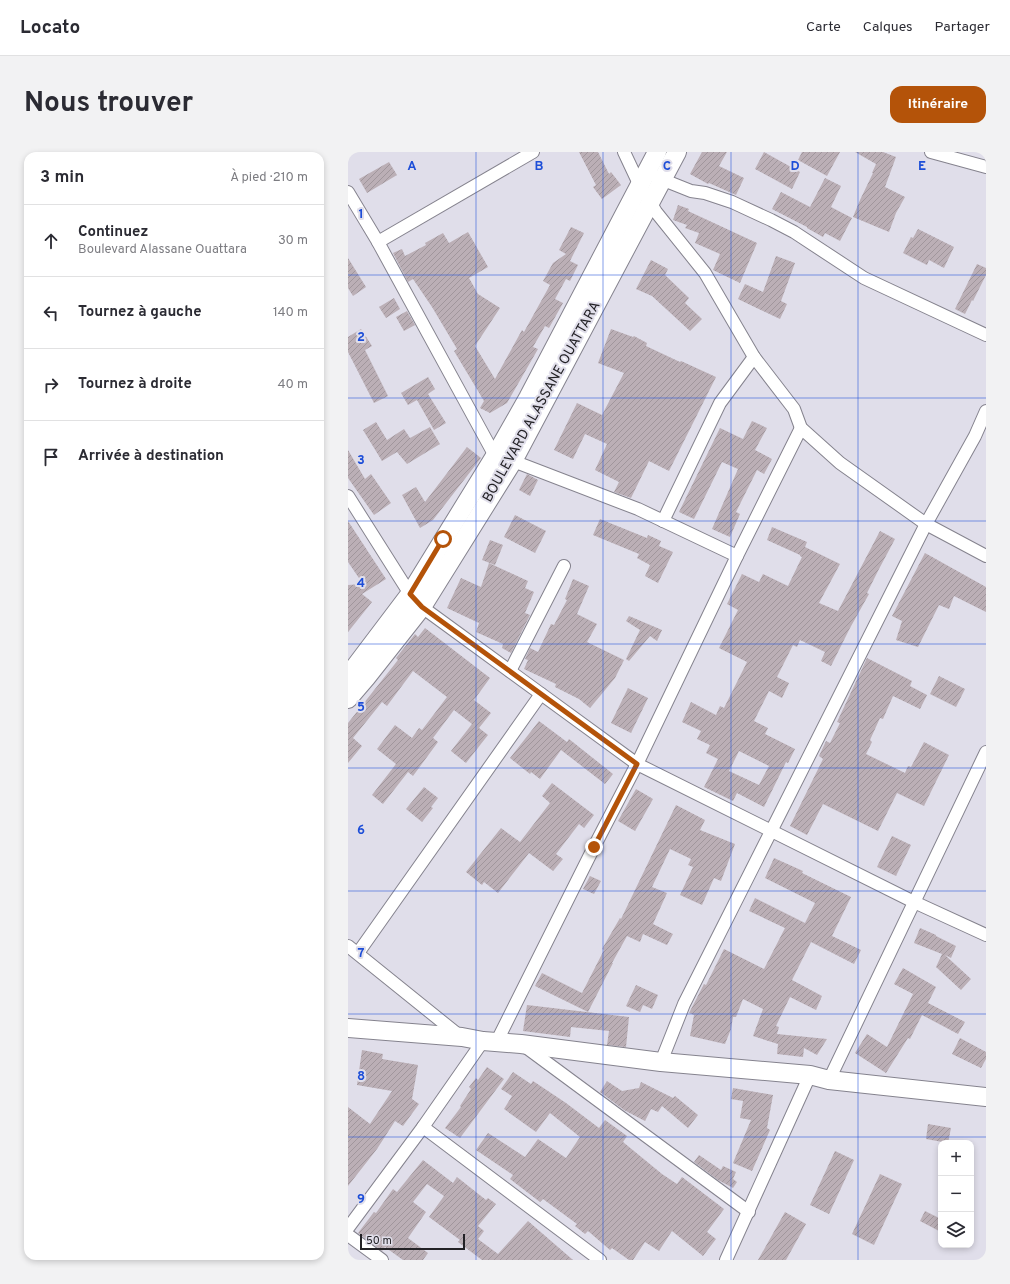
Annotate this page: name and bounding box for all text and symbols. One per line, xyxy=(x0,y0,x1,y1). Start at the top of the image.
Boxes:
text: Locato xyxy=(20,16,80,40)
text: Carte xyxy=(806,19,841,36)
text: Calques xyxy=(863,19,913,36)
text: Partager xyxy=(935,19,990,36)
text: Nous trouver xyxy=(24,86,193,122)
button: Itinéraire xyxy=(890,86,986,123)
text: A xyxy=(407,159,417,175)
text: B xyxy=(535,159,544,175)
text: C xyxy=(663,159,671,175)
text: D xyxy=(790,159,800,175)
text: E xyxy=(918,159,926,175)
text: 3 min xyxy=(40,167,84,189)
text: À pied · 210 m xyxy=(230,170,308,186)
text: 1 xyxy=(358,207,364,223)
text: Continuez xyxy=(78,223,148,242)
icon: ahead xyxy=(40,230,62,252)
text: 30 m xyxy=(278,233,308,249)
text: Boulevard Alassane Ouattara xyxy=(78,242,247,258)
street label: BOULEVARD ALASSANE OUATTARA xyxy=(480,299,604,505)
icon: left xyxy=(40,302,62,324)
text: Tournez à gauche xyxy=(78,303,202,322)
text: 140 m xyxy=(273,305,308,321)
text: 2 xyxy=(357,330,365,346)
icon: right xyxy=(40,374,62,396)
text: Tournez à droite xyxy=(78,375,192,394)
text: 40 m xyxy=(278,377,308,393)
icon: arrive xyxy=(40,446,62,468)
text: Arrivée à destination xyxy=(78,447,224,466)
text: 3 xyxy=(357,453,365,469)
route start xyxy=(434,530,452,548)
text: 4 xyxy=(357,576,365,592)
text: 5 xyxy=(357,700,365,716)
text: 6 xyxy=(357,823,365,839)
route end xyxy=(585,838,603,856)
text: 7 xyxy=(358,946,365,962)
text: 8 xyxy=(357,1069,365,1085)
map controls xyxy=(938,1140,974,1248)
button: + xyxy=(938,1140,974,1176)
button: − xyxy=(938,1176,974,1212)
text: 9 xyxy=(357,1192,365,1208)
button: layers xyxy=(938,1212,974,1248)
scale bar xyxy=(360,1232,465,1251)
text: 50 m xyxy=(366,1234,392,1248)

